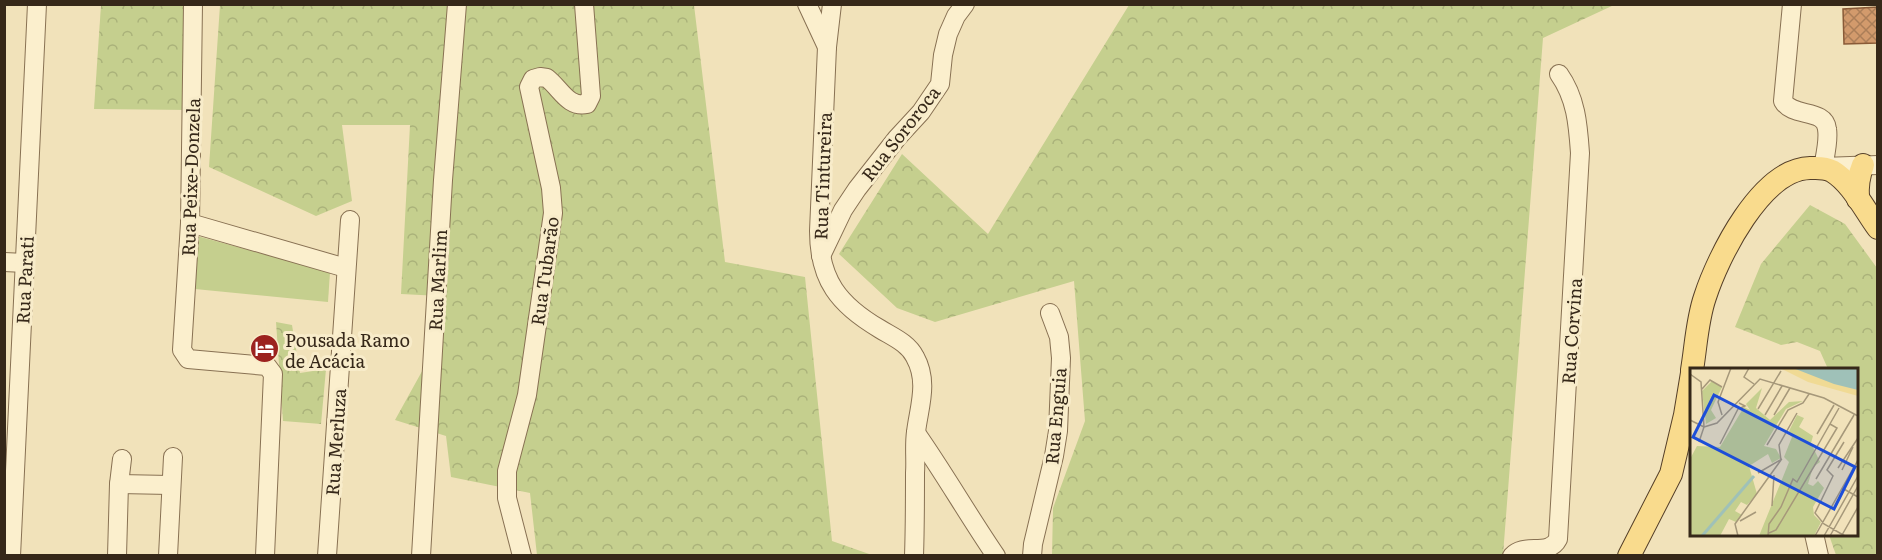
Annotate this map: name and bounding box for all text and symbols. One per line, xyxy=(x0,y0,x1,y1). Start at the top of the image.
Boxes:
street label: Rua Sororoca xyxy=(854,79,946,186)
street label: Rua Peixe-Donzela xyxy=(174,97,206,257)
street label: Rua Tintureira xyxy=(806,111,838,240)
street label: Rua Tubarão xyxy=(523,215,565,327)
street label: Rua Marlim xyxy=(421,228,453,332)
street label: Rua Parati xyxy=(8,235,40,325)
street label: Rua Corvina xyxy=(1554,277,1588,385)
place label: Pousada Ramo de Acácia xyxy=(285,326,410,374)
hotel icon: Pousada Ramo de Acácia xyxy=(248,333,280,365)
street label: Rua Enguia xyxy=(1037,366,1073,466)
inset map xyxy=(1690,368,1858,536)
street label: Rua Merluza xyxy=(318,387,352,497)

